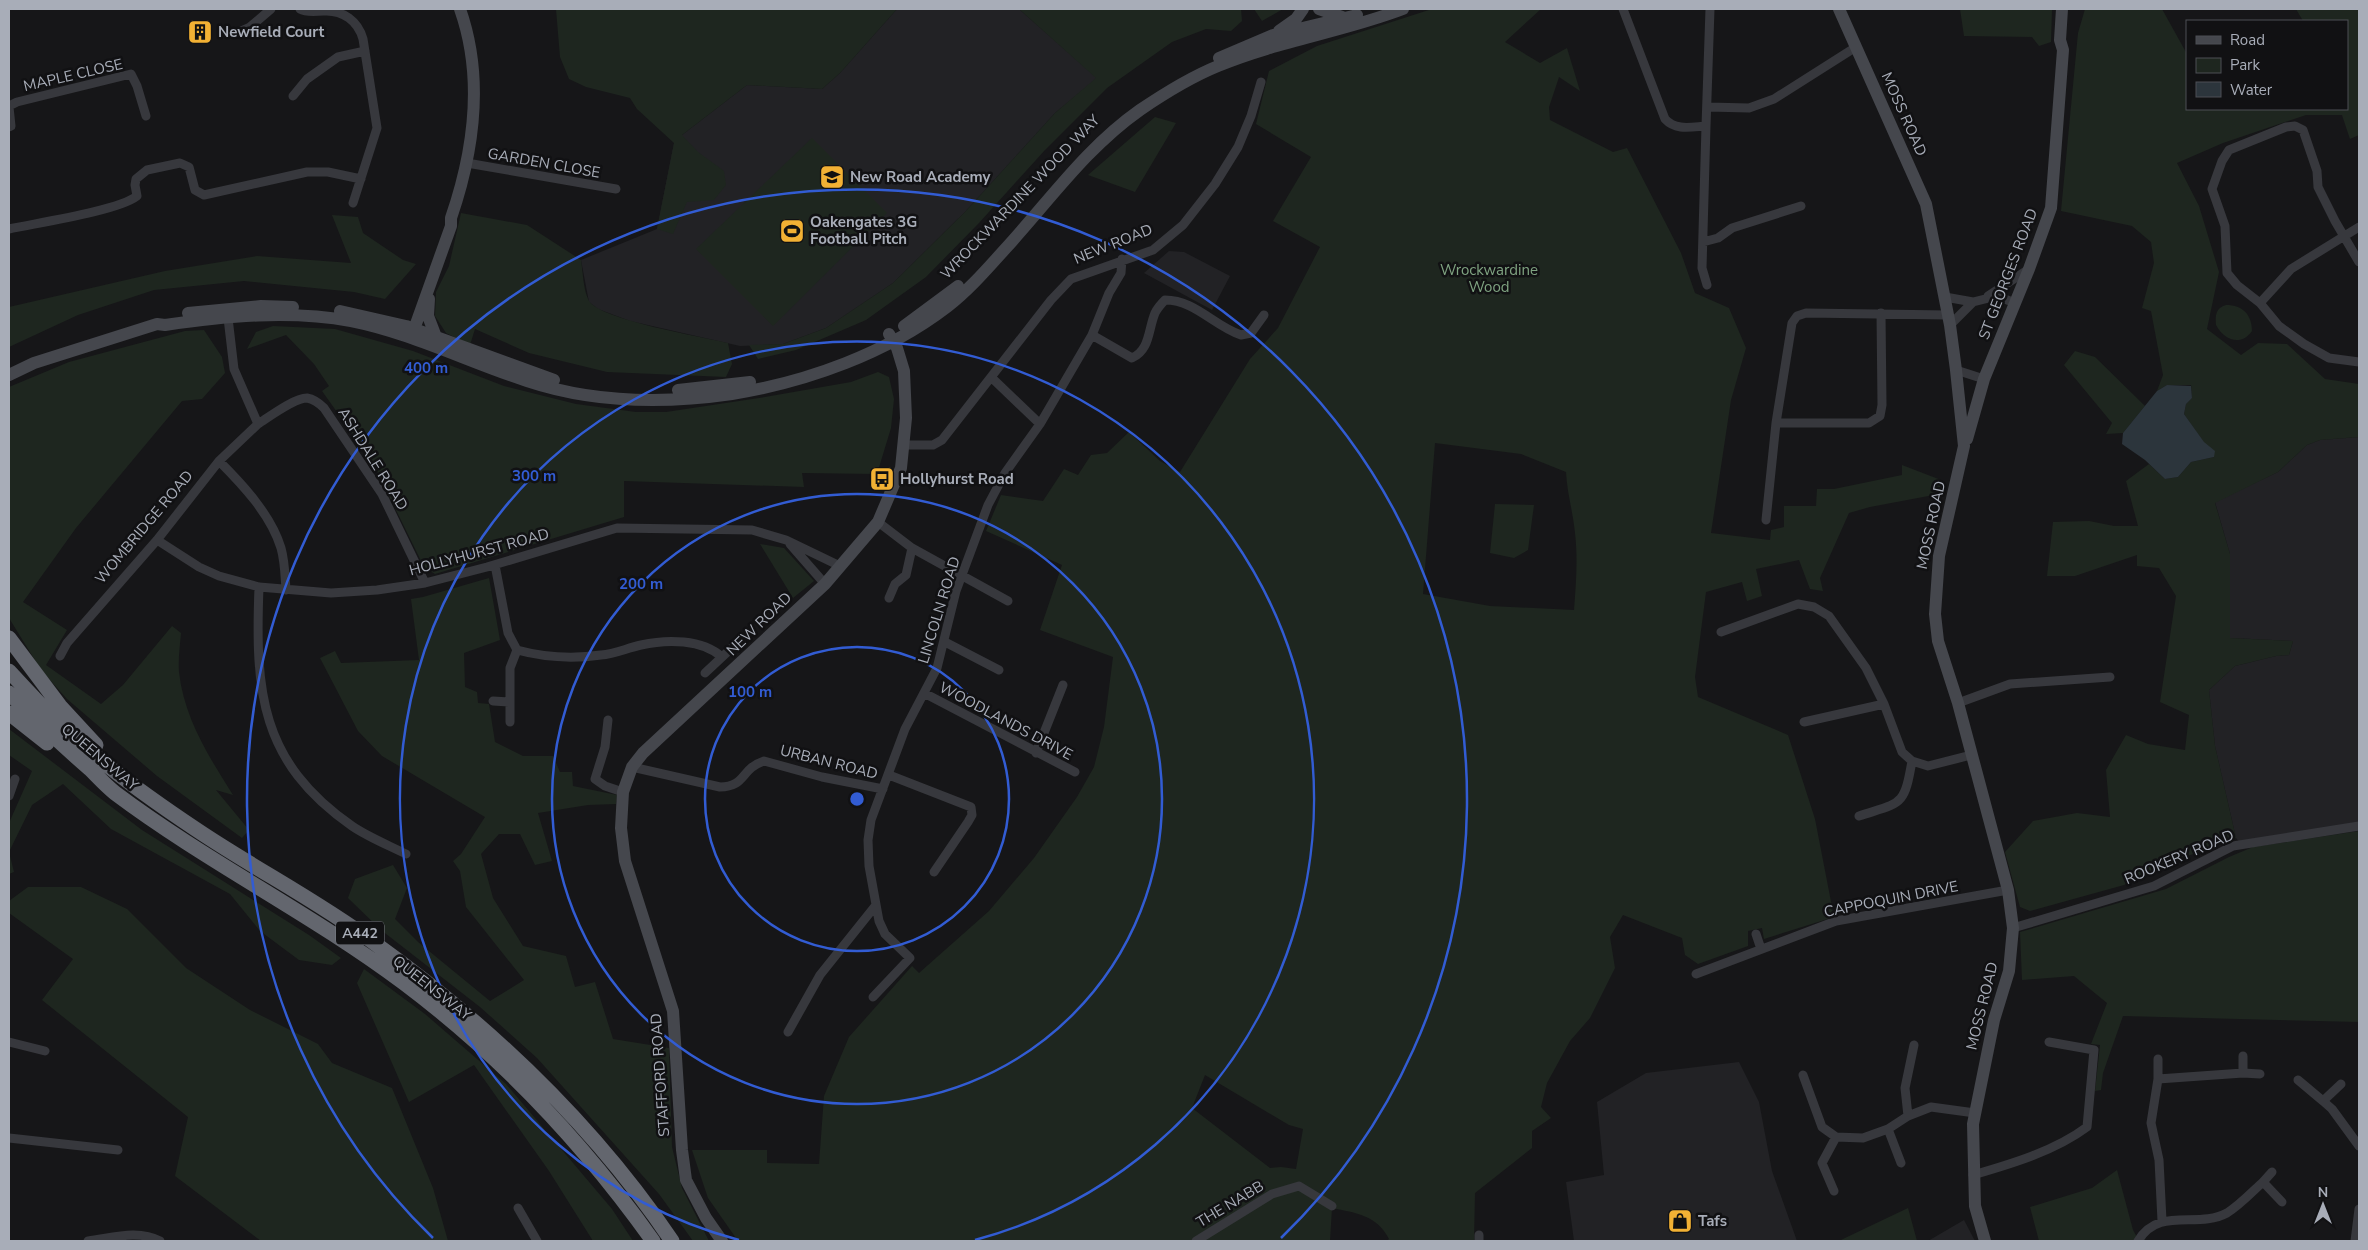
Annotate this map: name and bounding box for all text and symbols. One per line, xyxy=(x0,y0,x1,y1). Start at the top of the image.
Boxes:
building icon: Newfield Court xyxy=(187,19,213,45)
legend xyxy=(2186,20,2348,110)
place label: Newfield Court xyxy=(218,22,324,42)
text: Road xyxy=(2230,30,2265,50)
street label: MAPLE CLOSE xyxy=(21,54,125,96)
text: Park xyxy=(2230,55,2260,75)
street label: MOSS ROAD xyxy=(1877,69,1931,159)
text: Water xyxy=(2230,80,2273,100)
street label: WROCKWARDINE WOOD WAY xyxy=(936,110,1105,284)
street label: GARDEN CLOSE xyxy=(486,143,602,183)
school or university icon: New Road Academy xyxy=(819,164,845,190)
place label: New Road Academy xyxy=(850,167,991,187)
street label: ST GEORGES ROAD xyxy=(1974,206,2042,342)
place label: Oakengates 3G Football Pitch xyxy=(810,212,917,249)
sports icon: Oakengates 3G Football Pitch xyxy=(779,218,805,244)
street label: NEW ROAD xyxy=(1071,219,1155,269)
park label: Wrockwardine Wood xyxy=(1440,260,1538,297)
text: 400 m xyxy=(404,358,448,378)
street label: ASHDALE ROAD xyxy=(333,404,413,514)
street label: WOMBRIDGE ROAD xyxy=(91,466,197,588)
text: 300 m xyxy=(512,466,556,486)
bus stop icon: Hollyhurst Road xyxy=(869,466,895,492)
place label: Hollyhurst Road xyxy=(900,469,1014,489)
street label: MOSS ROAD xyxy=(1912,479,1950,571)
street label: HOLLYHURST ROAD xyxy=(407,524,551,580)
street label: LINCOLN ROAD xyxy=(913,554,965,666)
text: 200 m xyxy=(619,574,663,594)
street label: NEW ROAD xyxy=(722,588,796,660)
street label: WOODLANDS DRIVE xyxy=(936,677,1076,765)
text: 100 m xyxy=(728,682,772,702)
street label: QUEENSWAY xyxy=(57,719,143,796)
street label: URBAN ROAD xyxy=(778,740,880,784)
centre of rings xyxy=(848,790,866,808)
street label: ROOKERY ROAD xyxy=(2121,825,2237,889)
street label: CAPPOQUIN DRIVE xyxy=(1822,876,1960,922)
road number: A442 xyxy=(336,921,384,944)
street label: QUEENSWAY xyxy=(389,951,476,1026)
street label: MOSS ROAD xyxy=(1961,960,2003,1052)
street label: STAFFORD ROAD xyxy=(646,1013,674,1137)
street label: THE NABB xyxy=(1193,1176,1267,1232)
north arrow xyxy=(2298,1180,2348,1230)
text: N xyxy=(2318,1183,2328,1202)
shop icon: Tafs xyxy=(1667,1208,1693,1234)
place label: Tafs xyxy=(1698,1211,1727,1231)

